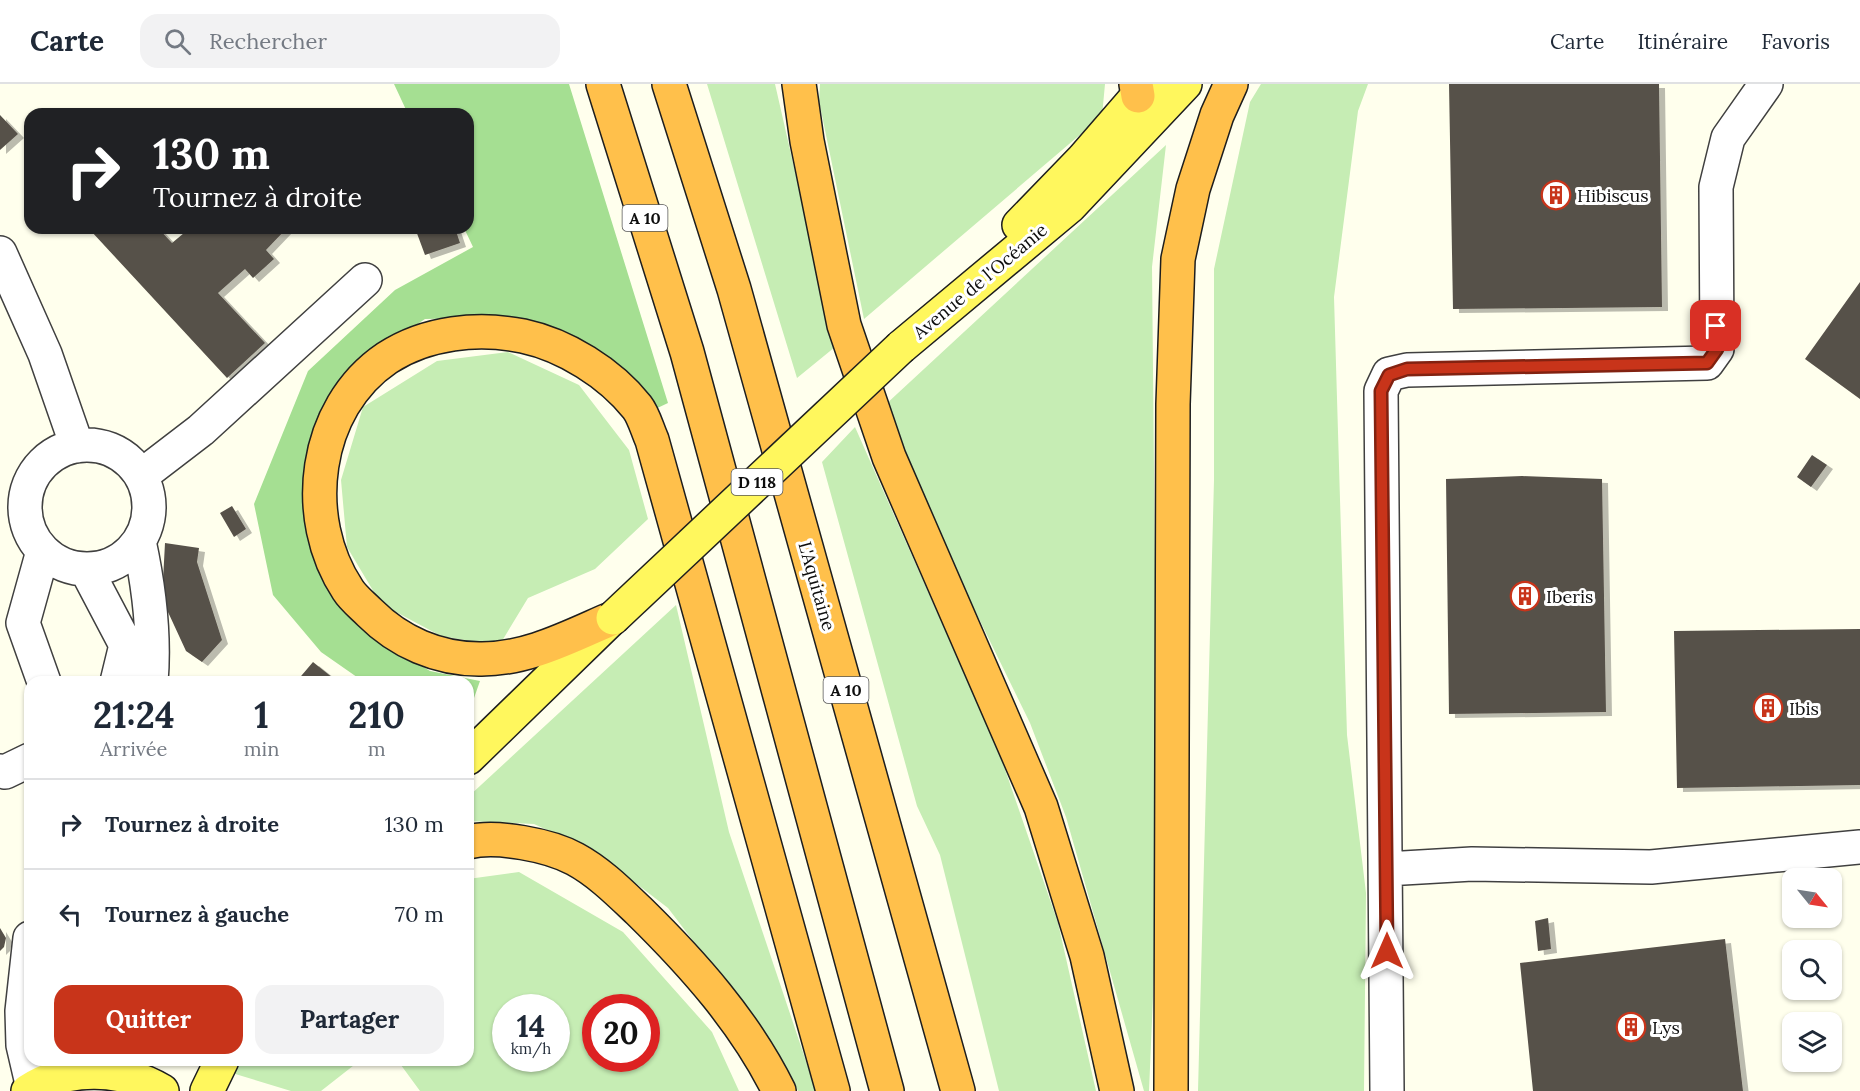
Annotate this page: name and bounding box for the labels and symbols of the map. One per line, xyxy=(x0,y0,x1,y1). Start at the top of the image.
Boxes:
building icon: Hibiscus xyxy=(1540,179,1572,211)
place label: Hibiscus xyxy=(1577,184,1649,207)
road number: A 10 xyxy=(622,205,668,231)
street label: Avenue de l'Océanie xyxy=(907,218,1052,344)
pin xyxy=(1690,300,1741,351)
road number: D 118 xyxy=(732,469,783,495)
street label: L'Aquitaine xyxy=(793,539,841,633)
building icon: Iberis xyxy=(1509,580,1541,612)
place label: Iberis xyxy=(1546,585,1593,608)
road number: A 10 xyxy=(824,677,868,703)
building icon: Ibis xyxy=(1752,692,1784,724)
place label: Ibis xyxy=(1789,697,1819,720)
north arrow xyxy=(1782,868,1842,928)
position arrow xyxy=(1355,919,1419,983)
speed limit sign: 20 xyxy=(582,994,660,1072)
building icon: Lys xyxy=(1615,1011,1647,1043)
place label: Lys xyxy=(1652,1016,1680,1039)

